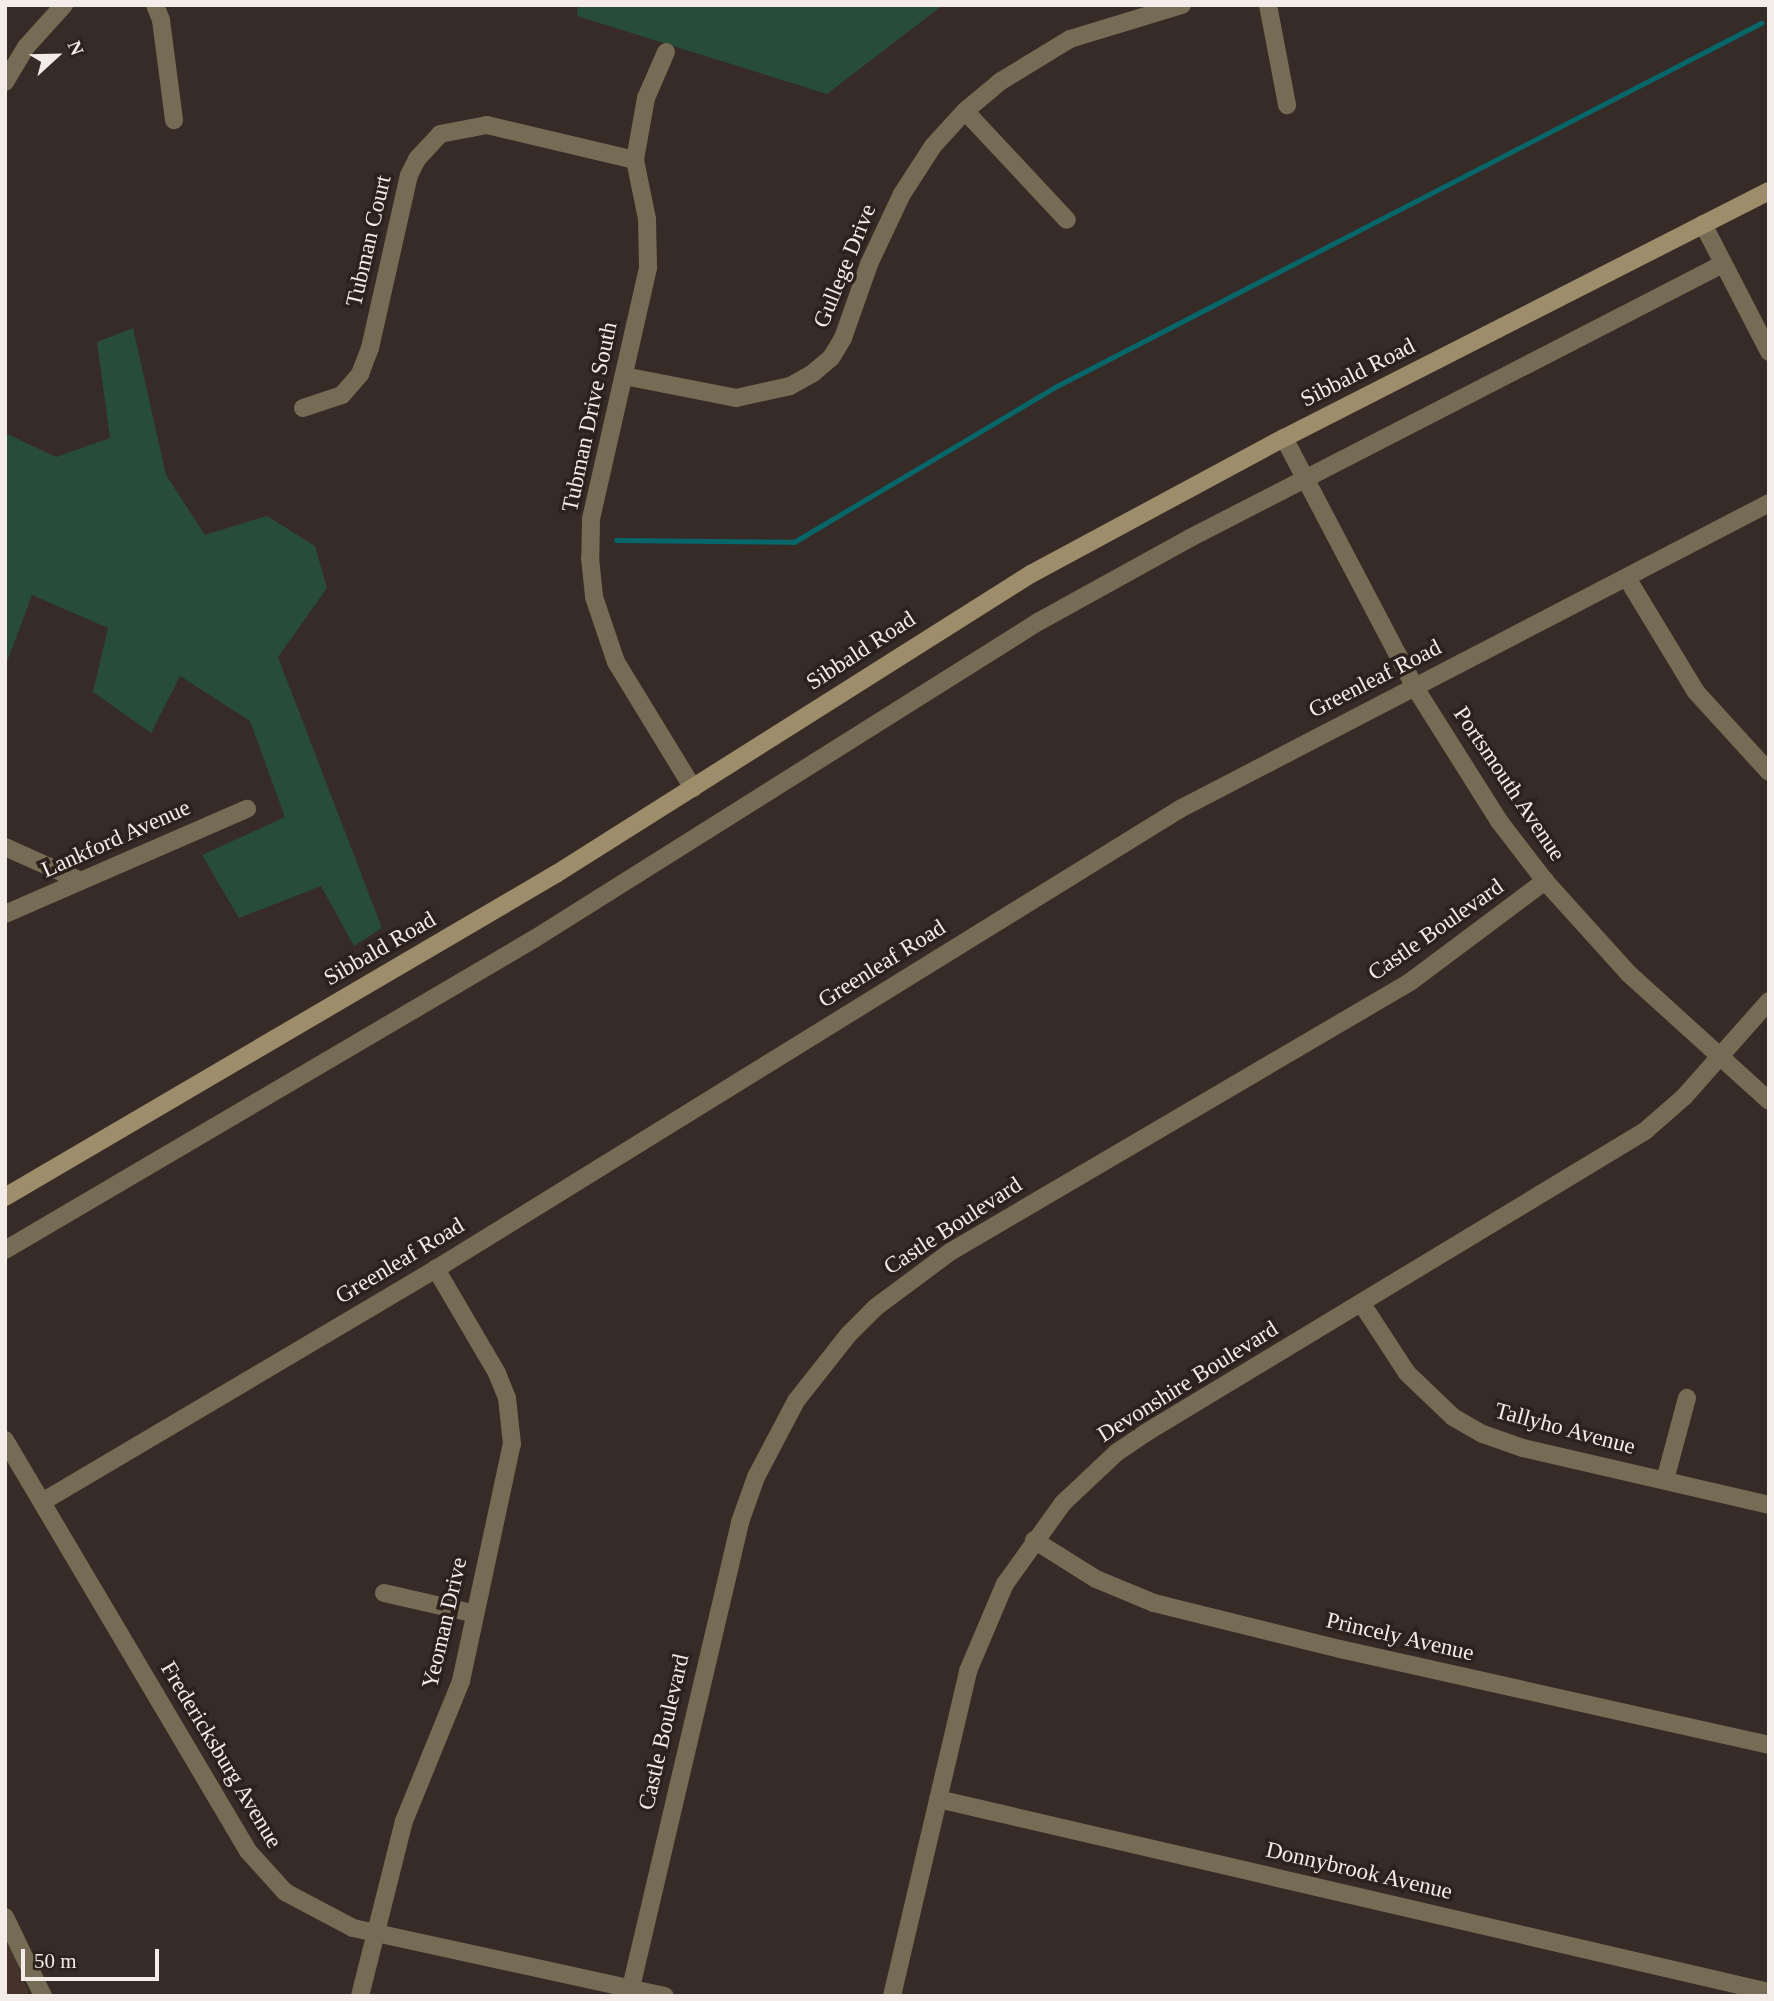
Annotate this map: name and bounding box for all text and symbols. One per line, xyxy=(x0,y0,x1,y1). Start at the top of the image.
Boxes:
north arrow xyxy=(21,21,91,91)
text: N xyxy=(64,38,88,58)
street label: Tubman Court xyxy=(340,173,398,309)
street label: Gullege Drive xyxy=(808,200,882,332)
street label: Tubman Drive South xyxy=(556,320,624,514)
street label: Sibbald Road xyxy=(1296,332,1420,414)
street label: Sibbald Road xyxy=(801,606,921,696)
street label: Greenleaf Road xyxy=(1304,634,1446,724)
street label: Portsmouth Avenue xyxy=(1447,701,1571,867)
street label: Lankford Avenue xyxy=(37,794,195,884)
street label: Castle Boulevard xyxy=(1363,873,1509,987)
street label: Sibbald Road xyxy=(319,906,441,992)
street label: Greenleaf Road xyxy=(813,914,951,1014)
street label: Castle Boulevard xyxy=(879,1171,1027,1281)
street label: Greenleaf Road xyxy=(331,1212,469,1310)
street label: Devonshire Boulevard xyxy=(1093,1315,1283,1449)
street label: Tallyho Avenue xyxy=(1491,1397,1639,1461)
street label: Yeoman Drive xyxy=(417,1555,473,1691)
street label: Princely Avenue xyxy=(1323,1606,1477,1668)
street label: Castle Boulevard xyxy=(633,1651,695,1813)
street label: Fredericksburg Avenue xyxy=(154,1656,288,1854)
street label: Donnybrook Avenue xyxy=(1262,1836,1456,1906)
scale bar xyxy=(24,1934,163,1978)
text: 50 m xyxy=(34,1949,77,1973)

